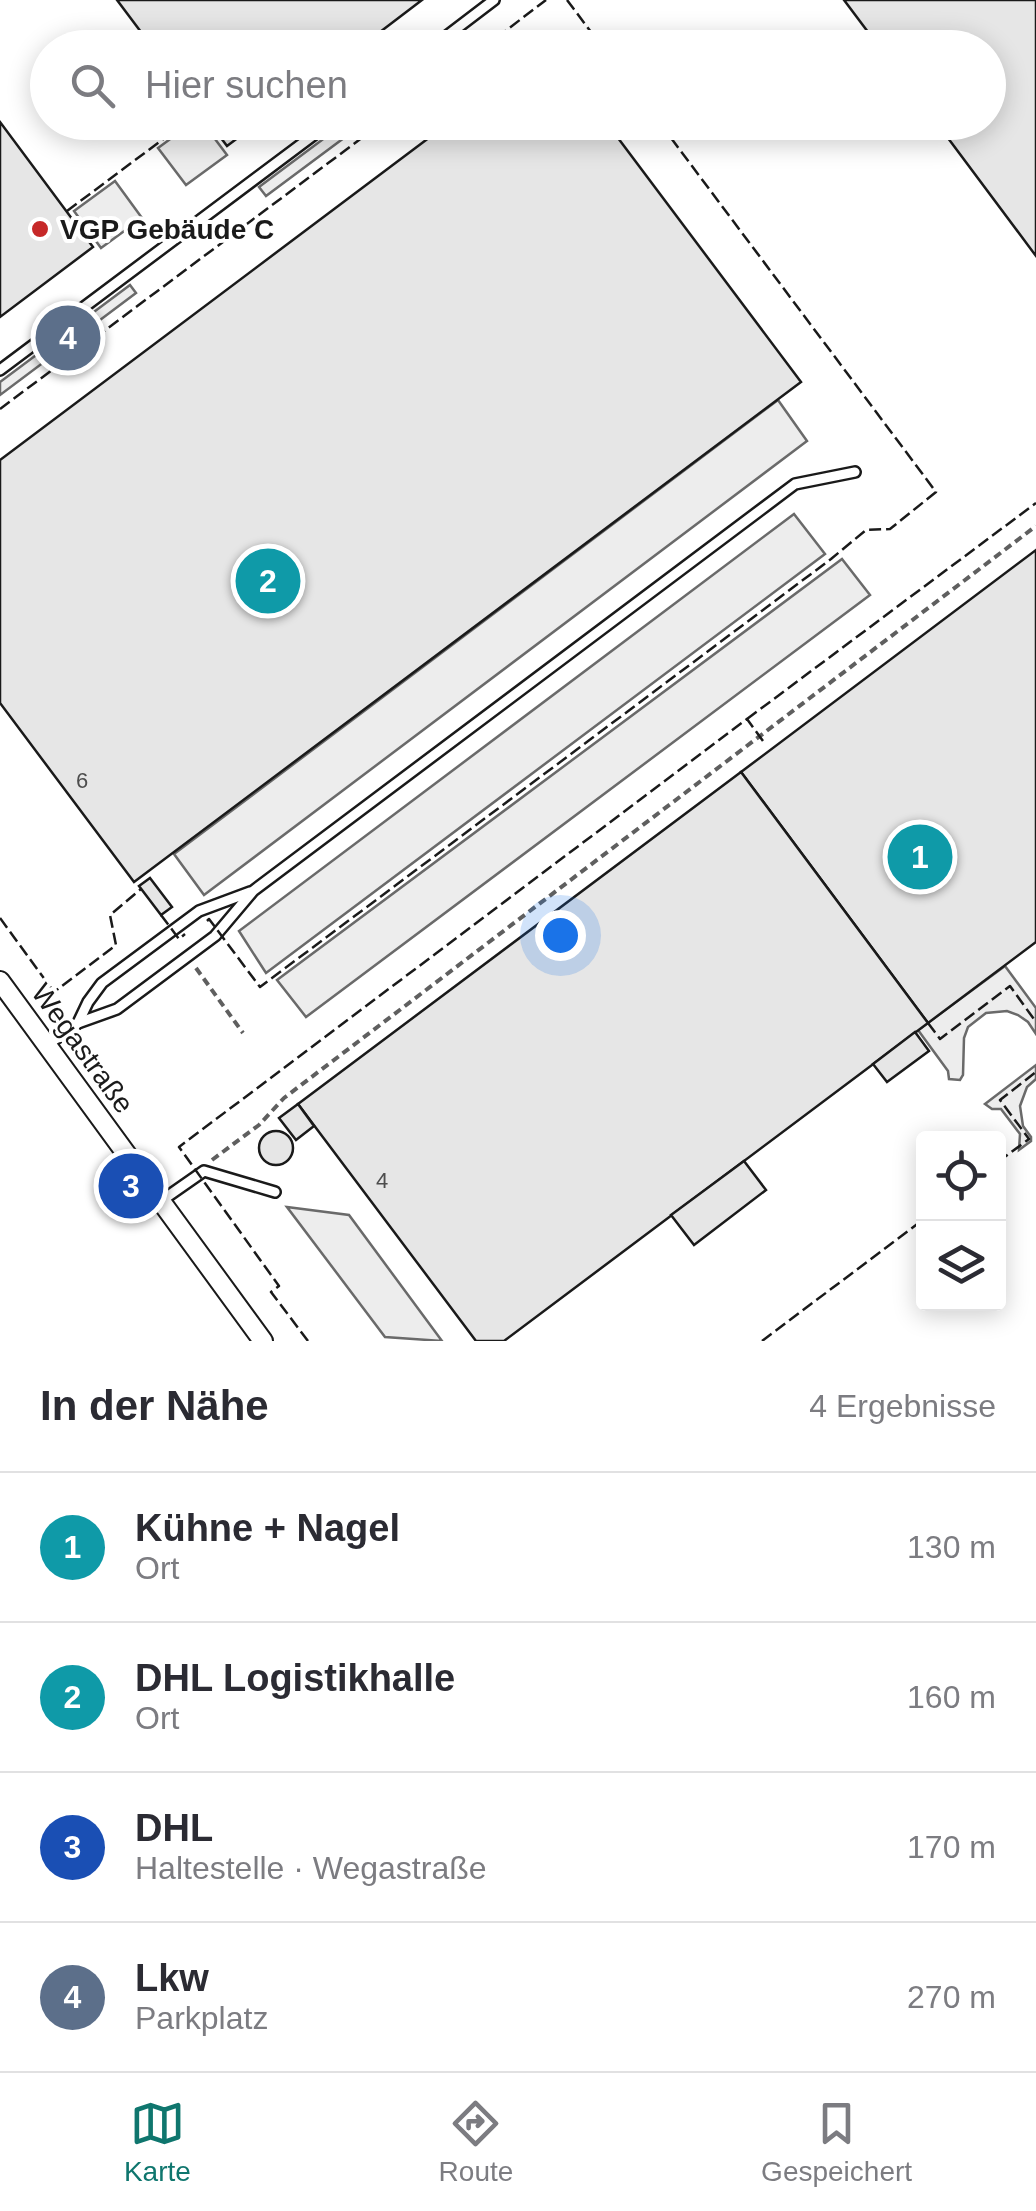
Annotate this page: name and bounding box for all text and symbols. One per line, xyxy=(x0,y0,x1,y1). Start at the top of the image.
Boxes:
search box xyxy=(30,30,1006,140)
icon: search xyxy=(65,58,120,113)
text: Hier suchen xyxy=(145,64,348,106)
place label: VGP Gebäude C xyxy=(60,214,274,245)
marker: VGP Gebäude C xyxy=(29,218,51,240)
pin: 4 xyxy=(36,300,100,376)
pin: 2 xyxy=(236,544,300,618)
house number: 6 xyxy=(76,768,88,793)
pin: 1 xyxy=(888,820,952,894)
your location xyxy=(535,910,586,961)
street label: Wegastraße xyxy=(25,978,140,1119)
map controls xyxy=(916,1131,1006,1311)
button: locate xyxy=(916,1131,1006,1221)
pin: 3 xyxy=(98,1148,164,1224)
house number: 4 xyxy=(376,1168,388,1193)
button: layers xyxy=(916,1221,1006,1311)
text: In der Nähe xyxy=(40,1382,269,1429)
text: 4 Ergebnisse xyxy=(809,1388,996,1424)
text: Kühne + Nagel xyxy=(135,1507,400,1549)
text: 1 xyxy=(64,1529,81,1565)
text: 130 m xyxy=(907,1529,996,1565)
text: Ort xyxy=(135,1550,179,1586)
text: DHL Logistikhalle xyxy=(135,1657,455,1699)
text: 2 xyxy=(64,1679,81,1715)
text: 160 m xyxy=(907,1679,996,1715)
text: Ort xyxy=(135,1700,179,1736)
text: DHL xyxy=(135,1807,213,1849)
text: 3 xyxy=(64,1829,81,1865)
text: 170 m xyxy=(907,1829,996,1865)
text: Haltestelle · Wegastraße xyxy=(135,1850,487,1886)
text: Lkw xyxy=(135,1957,209,1999)
text: 4 xyxy=(64,1979,81,2015)
text: 270 m xyxy=(907,1979,996,2015)
text: Parkplatz xyxy=(135,2000,268,2036)
tab: Karte xyxy=(124,2096,191,2188)
tab: Route xyxy=(439,2096,513,2188)
tab: Gespeichert xyxy=(761,2096,912,2188)

